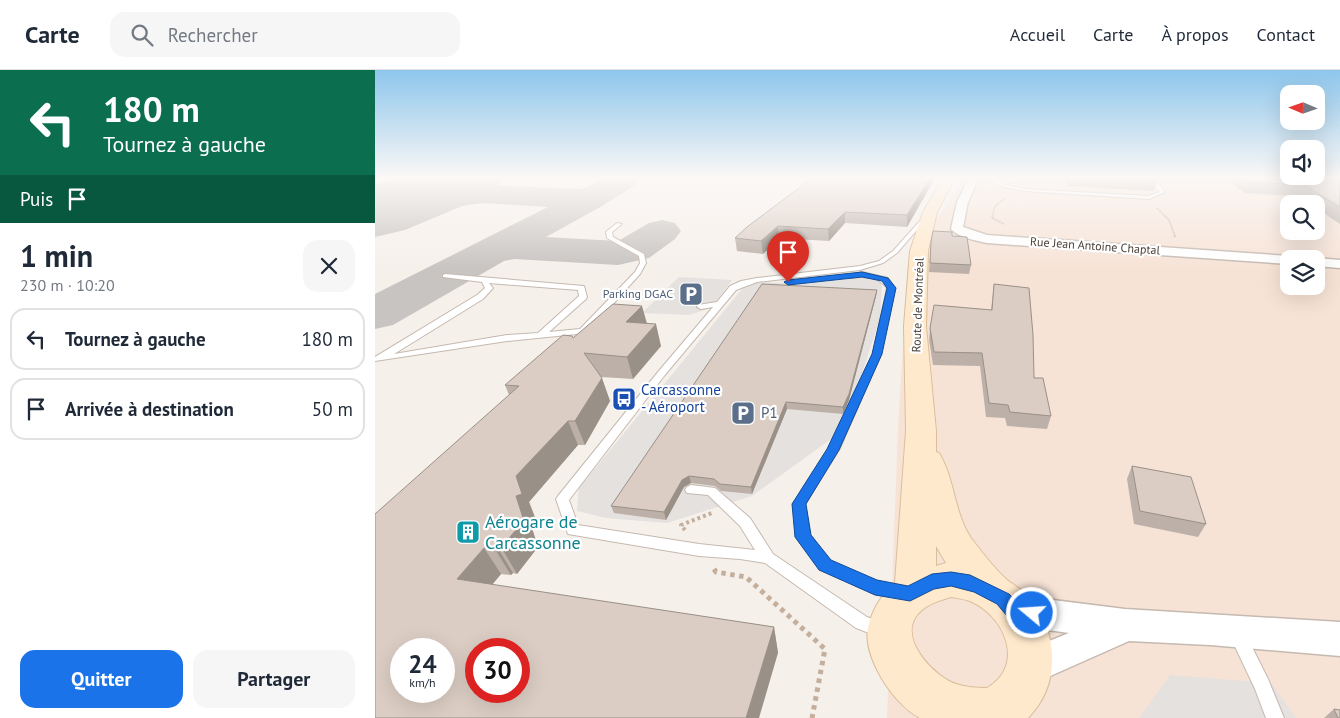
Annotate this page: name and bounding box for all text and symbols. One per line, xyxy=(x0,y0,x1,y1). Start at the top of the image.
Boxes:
search box xyxy=(110,12,460,57)
text: Carte xyxy=(25,19,80,50)
icon: search xyxy=(128,21,156,49)
text: Rechercher xyxy=(168,23,258,47)
text: Accueil xyxy=(1010,23,1065,46)
text: Carte xyxy=(1093,23,1134,46)
text: À propos xyxy=(1162,23,1229,46)
text: Contact xyxy=(1257,23,1315,46)
north arrow xyxy=(1280,85,1325,130)
map controls xyxy=(1280,85,1325,295)
text: 180 m xyxy=(103,86,200,132)
icon: left xyxy=(20,90,85,155)
text: Tournez à gauche xyxy=(103,130,266,158)
button: sound xyxy=(1280,140,1325,185)
icon: arrive xyxy=(63,185,91,213)
text: Puis xyxy=(20,187,53,211)
button: search xyxy=(1280,195,1325,240)
pin xyxy=(767,231,809,282)
street label: Rue Jean Antoine Chaptal xyxy=(1030,233,1161,258)
text: 1 min xyxy=(20,236,93,275)
icon: arrive xyxy=(774,238,802,266)
button: close xyxy=(303,240,355,292)
button: layers xyxy=(1280,250,1325,295)
street label: Route de Montréal xyxy=(908,257,927,353)
text: 230 m · 10:20 xyxy=(20,275,115,295)
parking icon: Parking DGAC xyxy=(678,281,704,307)
place label: Parking DGAC xyxy=(603,286,673,301)
icon: left xyxy=(22,325,50,353)
text: Tournez à gauche xyxy=(65,327,206,351)
text: 180 m xyxy=(301,327,353,351)
place label: Carcassonne - Aéroport xyxy=(641,380,721,416)
bus stop icon: Carcassonne - Aéroport xyxy=(611,386,637,412)
icon: arrive xyxy=(22,395,50,423)
text: Arrivée à destination xyxy=(65,397,234,421)
text: 50 m xyxy=(312,397,353,421)
parking icon: P1 xyxy=(730,400,756,426)
place label: P1 xyxy=(761,403,778,422)
place label: Aérogare de Carcassonne xyxy=(485,510,581,554)
building icon: Aérogare de Carcassonne xyxy=(455,519,481,545)
position arrow xyxy=(1005,586,1057,638)
speed limit sign: 30 xyxy=(465,638,530,703)
text: 24 xyxy=(408,648,437,680)
button: Quitter xyxy=(20,650,183,708)
button: Partager xyxy=(193,650,355,708)
text: km/h xyxy=(409,675,436,690)

